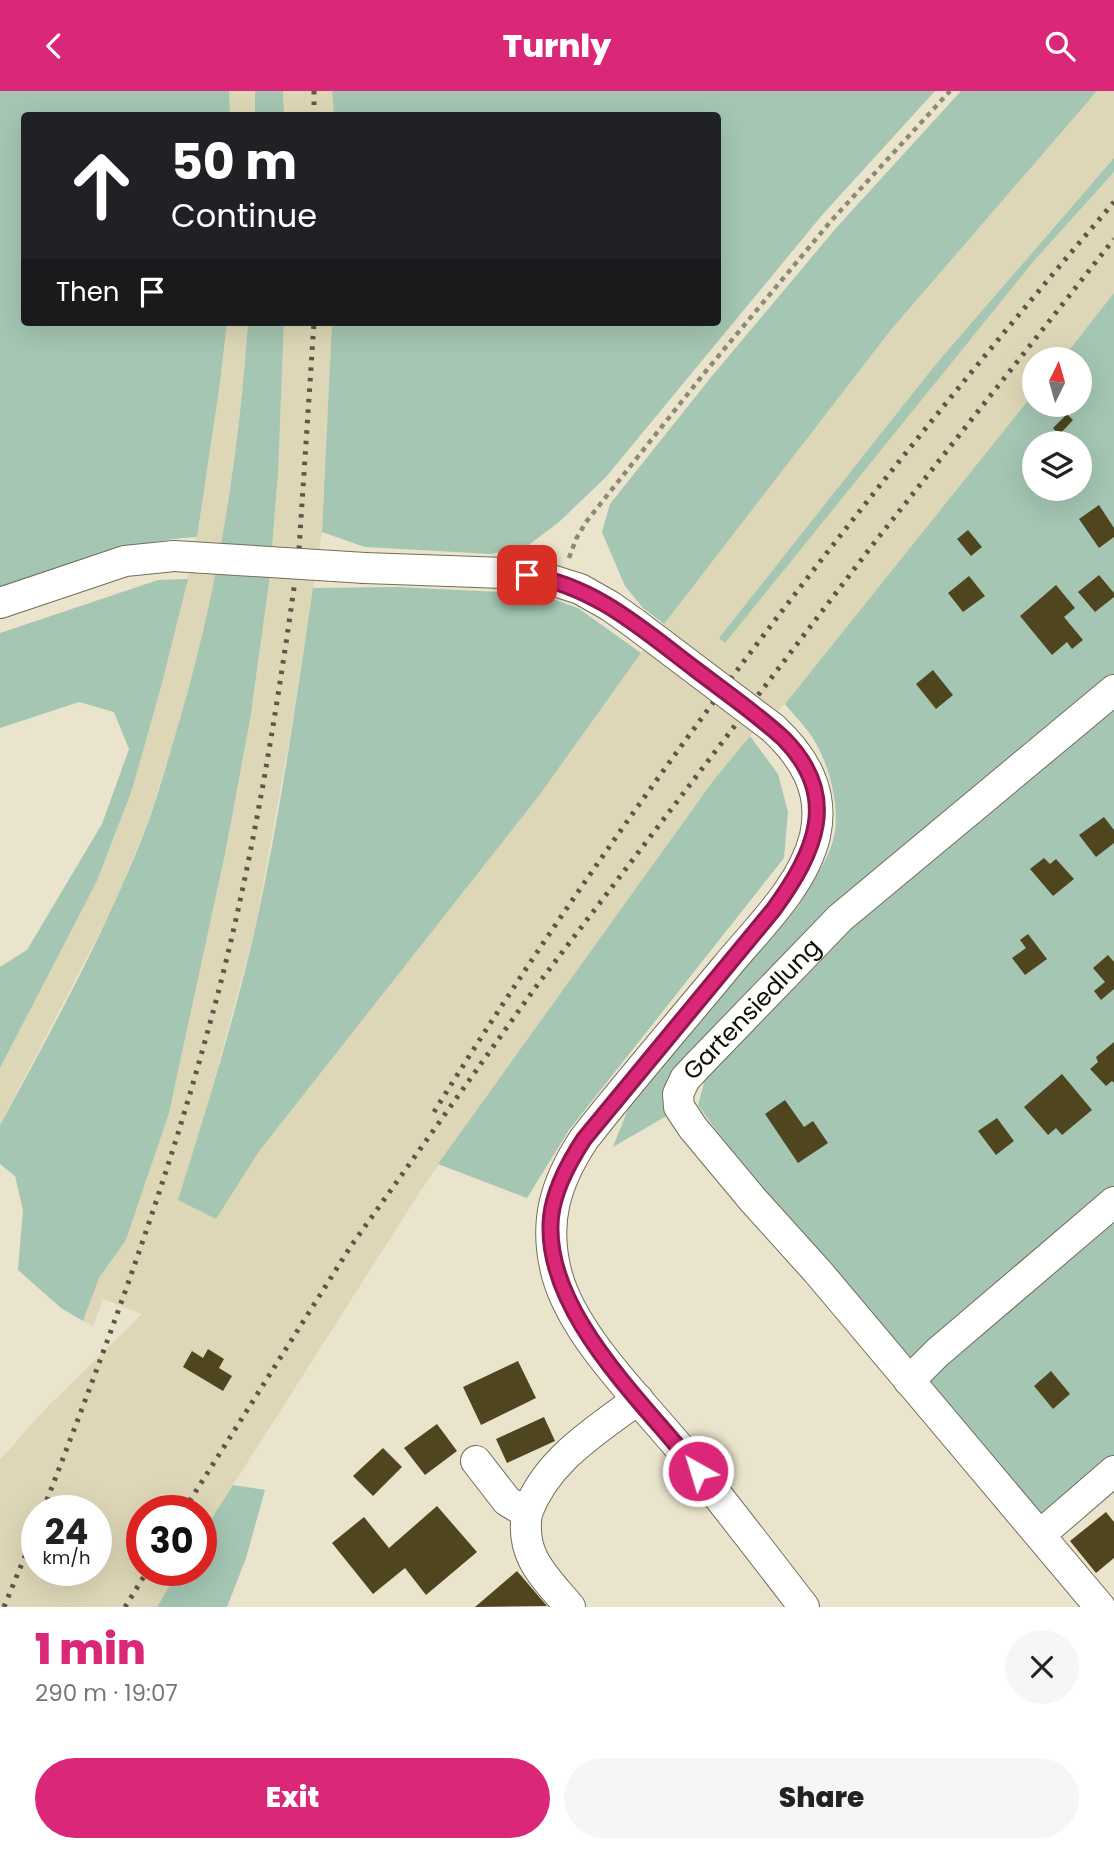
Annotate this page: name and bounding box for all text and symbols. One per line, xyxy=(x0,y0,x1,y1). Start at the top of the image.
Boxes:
text: Turnly xyxy=(503,23,611,68)
icon: back xyxy=(35,27,73,65)
icon: search xyxy=(1041,27,1079,65)
text: 50 m xyxy=(171,128,297,196)
icon: ahead xyxy=(56,140,147,231)
text: Continue xyxy=(171,193,317,238)
icon: arrive xyxy=(133,273,171,311)
text: Then xyxy=(56,274,119,310)
north arrow xyxy=(1022,347,1092,417)
map controls xyxy=(1022,347,1092,501)
button: layers xyxy=(1022,431,1092,501)
pin xyxy=(497,545,557,605)
icon: arrive xyxy=(508,556,546,594)
street label: Gartensiedlung xyxy=(675,931,828,1087)
position arrow xyxy=(661,1434,735,1508)
speed limit sign: 30 xyxy=(126,1495,217,1586)
text: 24 xyxy=(45,1507,88,1556)
text: km/h xyxy=(43,1545,90,1570)
text: 1 min xyxy=(35,1620,146,1679)
button: close xyxy=(1005,1630,1079,1704)
text: 290 m · 19:07 xyxy=(35,1677,178,1709)
button: Exit xyxy=(35,1758,550,1838)
button: Share xyxy=(564,1758,1079,1838)

